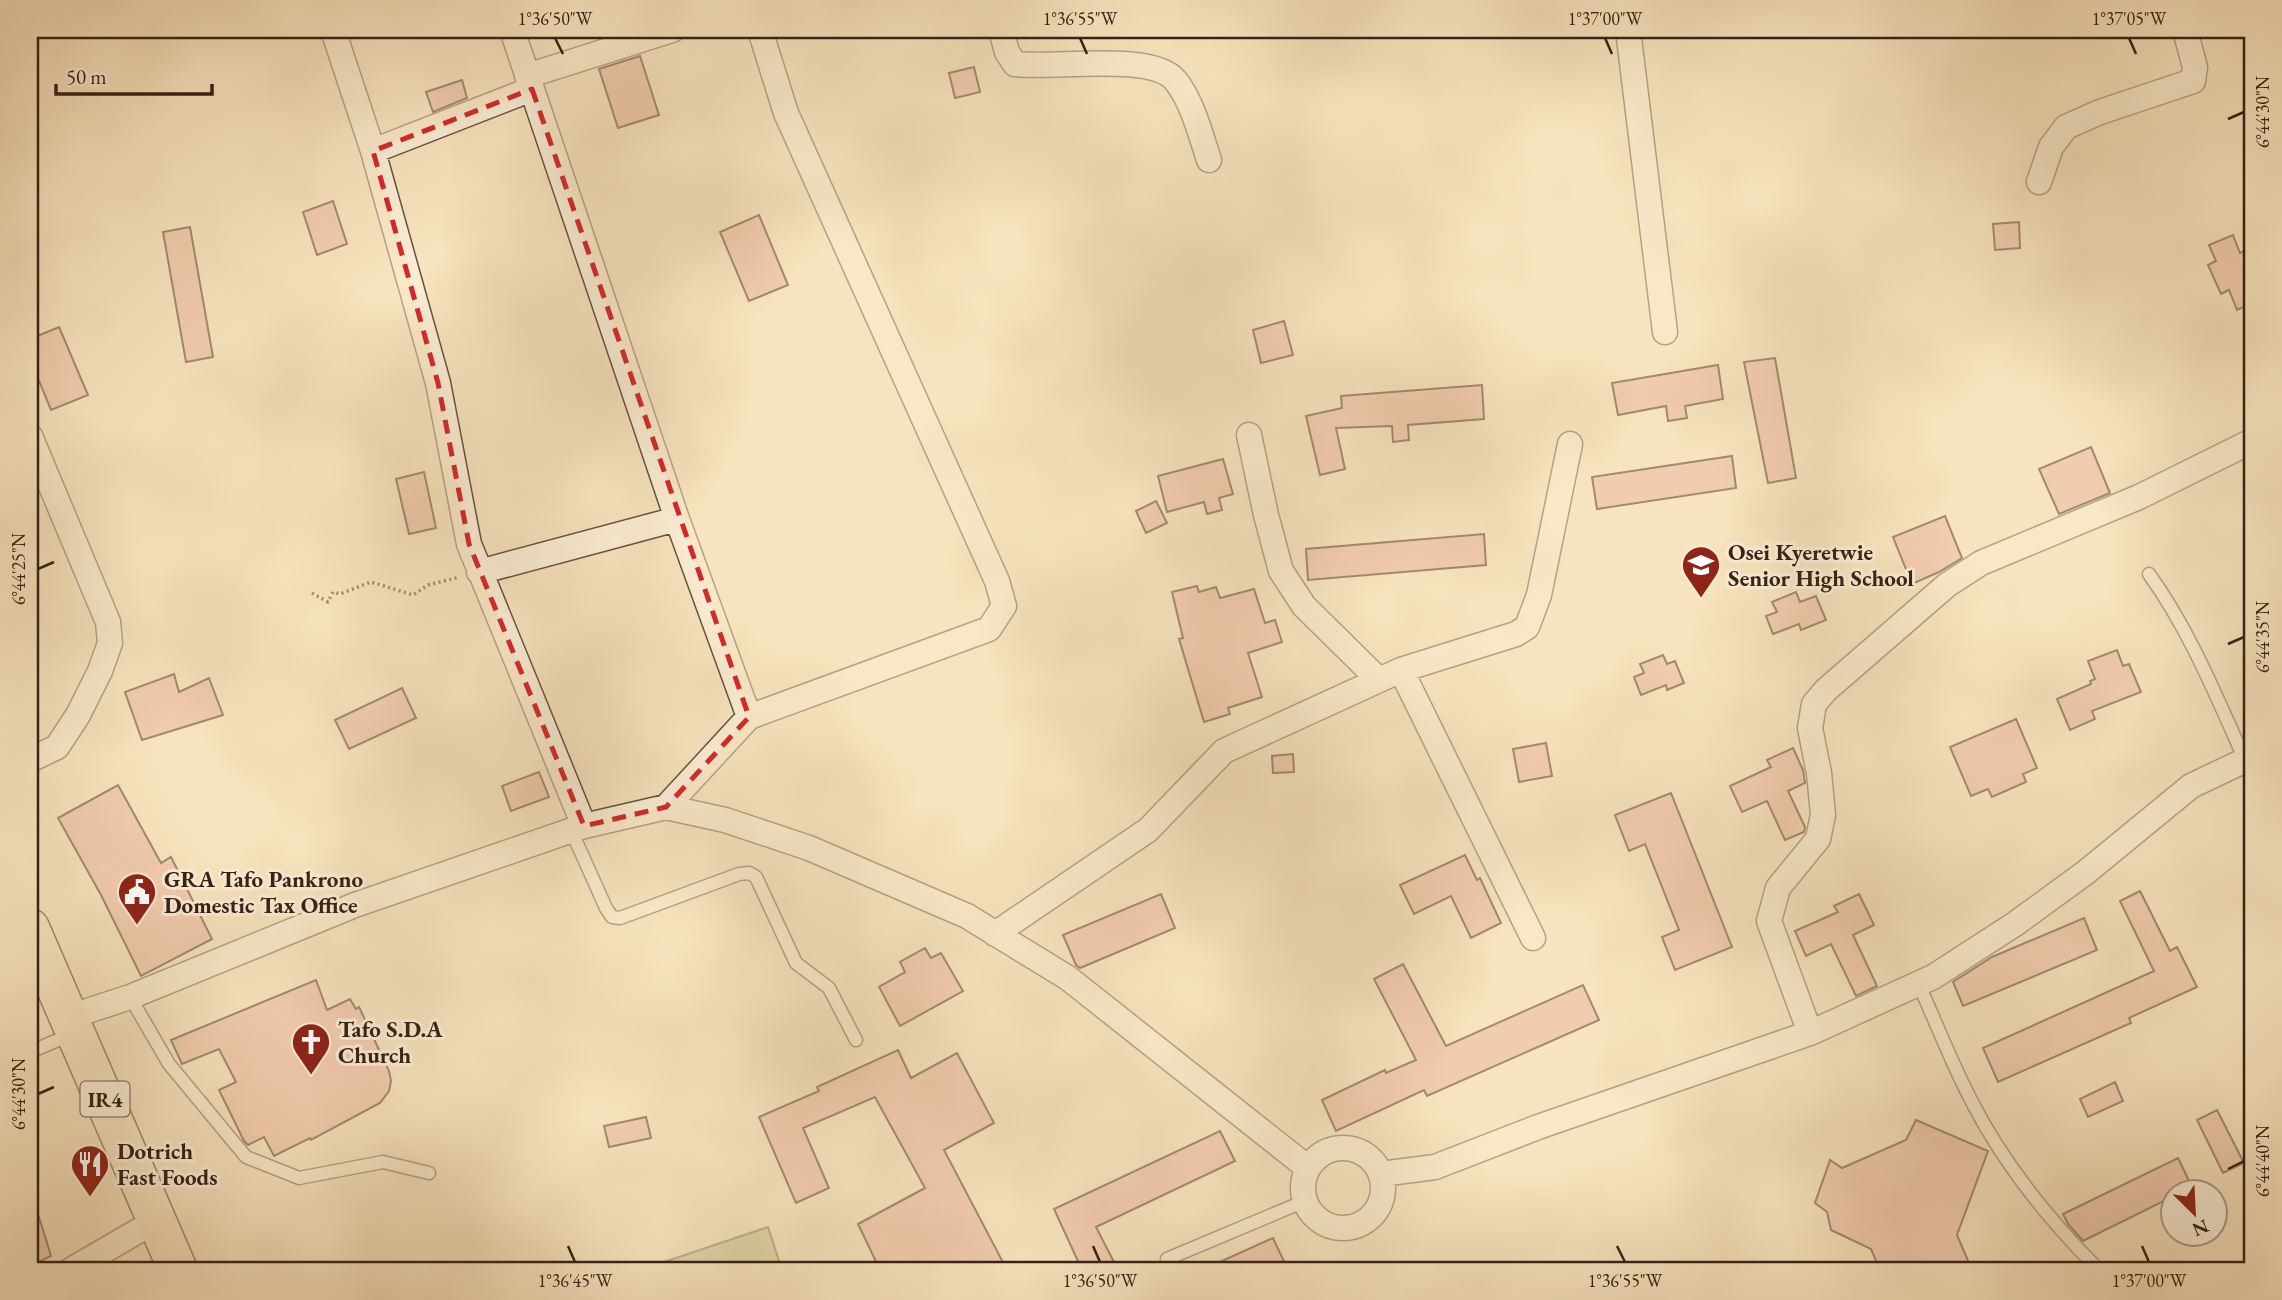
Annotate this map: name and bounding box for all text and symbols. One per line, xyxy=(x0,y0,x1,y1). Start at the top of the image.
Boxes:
text: 1°36'50"W xyxy=(518,7,593,30)
text: 1°36'55"W xyxy=(1043,7,1118,30)
text: 1°37'00"W xyxy=(1568,7,1643,30)
text: 1°37'05"W xyxy=(2092,7,2167,30)
scale bar xyxy=(56,52,212,96)
text: 50 m xyxy=(66,63,107,90)
text: 6°44'30"N xyxy=(2251,75,2274,148)
text: 6°44'25"N xyxy=(7,532,30,605)
place label: Osei Kyeretwie Senior High School xyxy=(1728,537,1914,593)
school or university icon: Osei Kyeretwie Senior High School xyxy=(1680,544,1722,599)
text: 6°44'35"N xyxy=(2251,600,2274,673)
place label: GRA Tafo Pankrono Domestic Tax Office xyxy=(164,864,363,920)
public building icon: GRA Tafo Pankrono Domestic Tax Office xyxy=(116,871,158,926)
place label: Tafo S.D.A Church xyxy=(338,1014,443,1070)
church icon: Tafo S.D.A Church xyxy=(290,1021,332,1076)
text: 6°44'30"N xyxy=(7,1057,30,1130)
road number: IR4 xyxy=(80,1082,130,1116)
text: 6°44'40"N xyxy=(2251,1124,2274,1197)
place label: Dotrich Fast Foods xyxy=(117,1136,218,1192)
restaurant icon: Dotrich Fast Foods xyxy=(69,1143,111,1198)
north arrow xyxy=(2160,1178,2230,1248)
text: N xyxy=(2188,1214,2213,1243)
text: 1°36'45"W xyxy=(538,1269,613,1292)
text: 1°36'50"W xyxy=(1063,1269,1138,1292)
text: 1°36'55"W xyxy=(1588,1269,1663,1292)
text: 1°37'00"W xyxy=(2112,1269,2187,1292)

